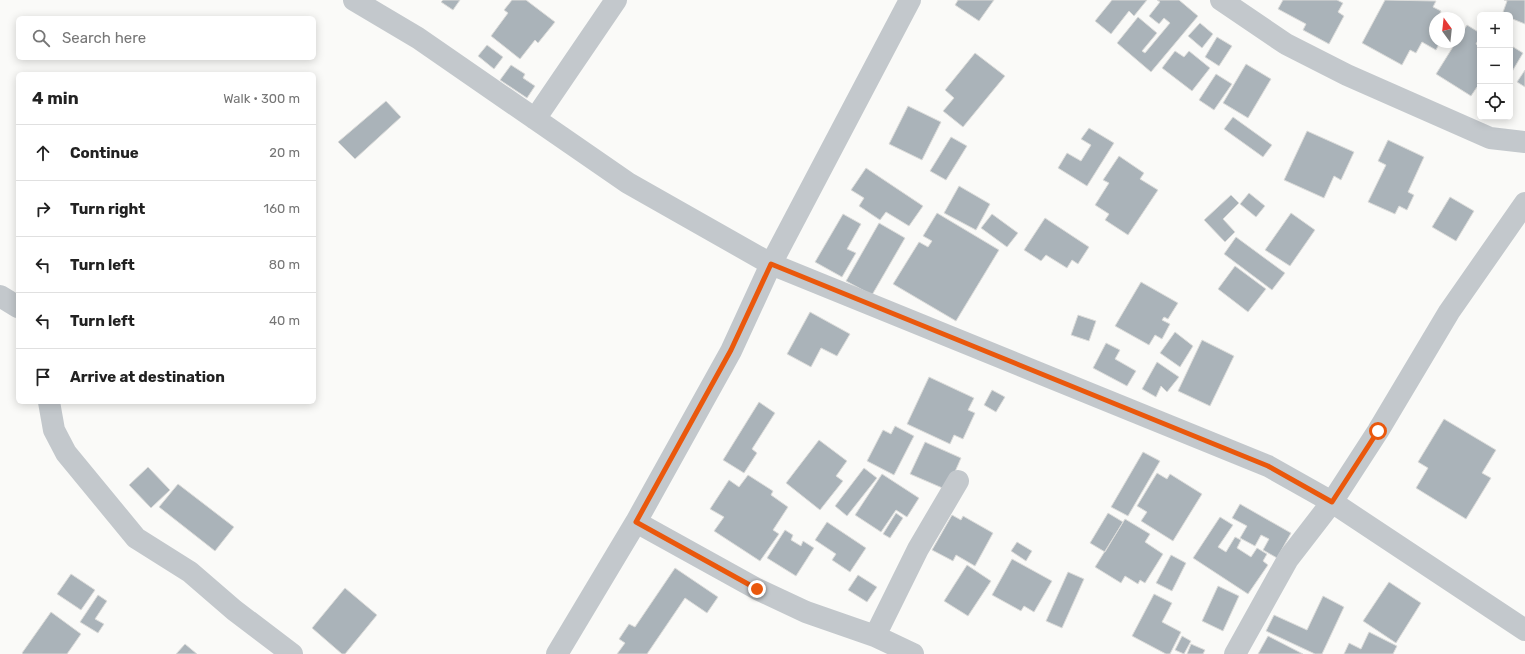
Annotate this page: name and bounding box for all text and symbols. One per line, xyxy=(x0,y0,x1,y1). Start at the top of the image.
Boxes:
north arrow xyxy=(1429,12,1465,48)
map controls xyxy=(1477,12,1513,120)
button: + xyxy=(1477,12,1513,48)
search box xyxy=(16,16,316,60)
icon: search xyxy=(30,27,52,49)
text: Search here xyxy=(62,29,146,47)
button: − xyxy=(1477,48,1513,84)
button: locate xyxy=(1477,84,1513,120)
text: 4 min xyxy=(32,88,79,108)
text: Walk · 300 m xyxy=(223,91,300,106)
icon: ahead xyxy=(32,142,54,164)
text: Continue xyxy=(70,144,139,162)
text: 20 m xyxy=(269,145,300,160)
icon: right xyxy=(32,198,54,220)
text: Turn right xyxy=(70,200,145,218)
text: 160 m xyxy=(264,201,300,216)
icon: left xyxy=(32,254,54,276)
text: Turn left xyxy=(70,256,135,274)
text: 80 m xyxy=(269,257,300,272)
icon: left xyxy=(32,310,54,332)
text: Turn left xyxy=(70,312,135,330)
text: 40 m xyxy=(269,313,300,328)
icon: arrive xyxy=(32,366,54,388)
text: Arrive at destination xyxy=(70,368,225,386)
route start xyxy=(1369,422,1387,440)
route end xyxy=(748,580,766,598)

